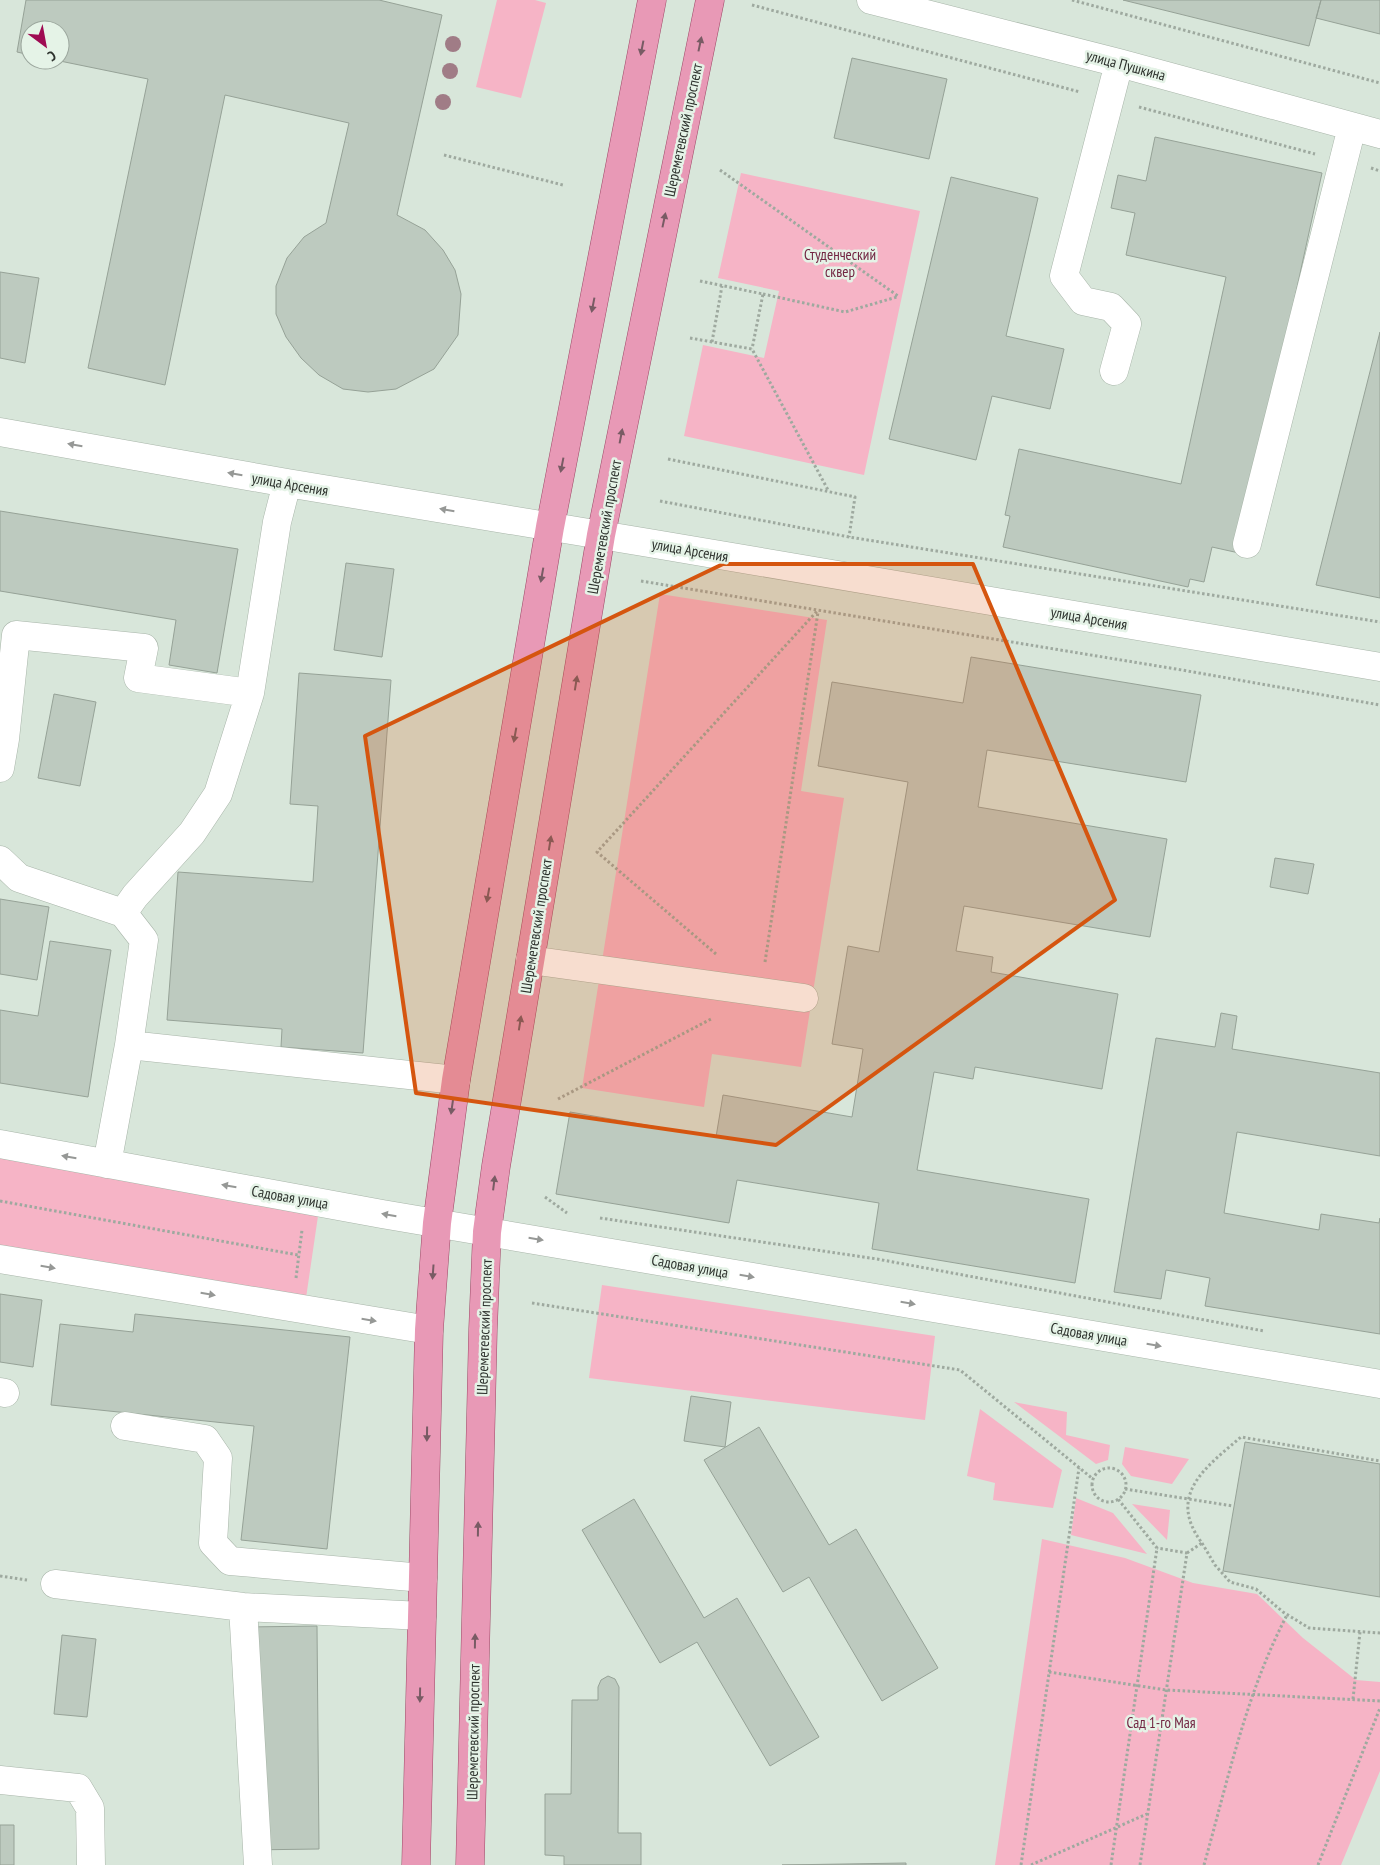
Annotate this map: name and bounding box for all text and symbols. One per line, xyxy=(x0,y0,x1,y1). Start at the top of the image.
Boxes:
north arrow xyxy=(20,20,70,70)
one-way arrow xyxy=(697,35,705,51)
one-way arrow xyxy=(638,40,646,56)
street label: улица Пушкина xyxy=(1084,45,1168,85)
text: С xyxy=(44,47,59,66)
street label: Шереметевский проспект xyxy=(660,61,706,198)
one-way arrow xyxy=(661,212,669,228)
park label: Студенческий сквер xyxy=(804,245,876,281)
one-way arrow xyxy=(588,298,596,314)
one-way arrow xyxy=(617,427,625,443)
one-way arrow xyxy=(66,441,82,449)
one-way arrow xyxy=(557,457,565,473)
street label: Шереметевский проспект xyxy=(583,458,625,596)
street label: улица Арсения xyxy=(250,468,330,500)
one-way arrow xyxy=(226,469,242,477)
one-way arrow xyxy=(438,506,454,514)
street label: улица Арсения xyxy=(650,534,730,566)
one-way arrow xyxy=(538,567,546,583)
street label: улица Арсения xyxy=(1049,602,1129,634)
one-way arrow xyxy=(573,674,581,690)
one-way arrow xyxy=(510,728,518,744)
one-way arrow xyxy=(546,835,554,851)
street label: Шереметевский проспект xyxy=(516,857,556,995)
one-way arrow xyxy=(483,888,491,904)
one-way arrow xyxy=(516,1014,524,1030)
one-way arrow xyxy=(448,1100,456,1116)
one-way arrow xyxy=(60,1152,76,1160)
one-way arrow xyxy=(490,1175,498,1191)
street label: Садовая улица xyxy=(250,1181,330,1213)
one-way arrow xyxy=(221,1182,236,1190)
one-way arrow xyxy=(380,1211,396,1219)
one-way arrow xyxy=(528,1236,544,1244)
street label: Садовая улица xyxy=(650,1250,730,1282)
street label: Шереметевский проспект xyxy=(472,1259,496,1395)
one-way arrow xyxy=(40,1263,56,1271)
one-way arrow xyxy=(429,1264,437,1280)
one-way arrow xyxy=(740,1272,756,1280)
one-way arrow xyxy=(201,1290,217,1298)
one-way arrow xyxy=(900,1299,916,1307)
one-way arrow xyxy=(361,1317,377,1325)
street label: Садовая улица xyxy=(1049,1318,1129,1350)
one-way arrow xyxy=(1146,1342,1162,1350)
one-way arrow xyxy=(423,1426,431,1442)
one-way arrow xyxy=(474,1521,482,1537)
one-way arrow xyxy=(471,1633,479,1649)
street label: Шереметевский проспект xyxy=(462,1664,484,1800)
one-way arrow xyxy=(416,1687,424,1703)
park label: Сад 1-го Мая xyxy=(1126,1713,1196,1732)

